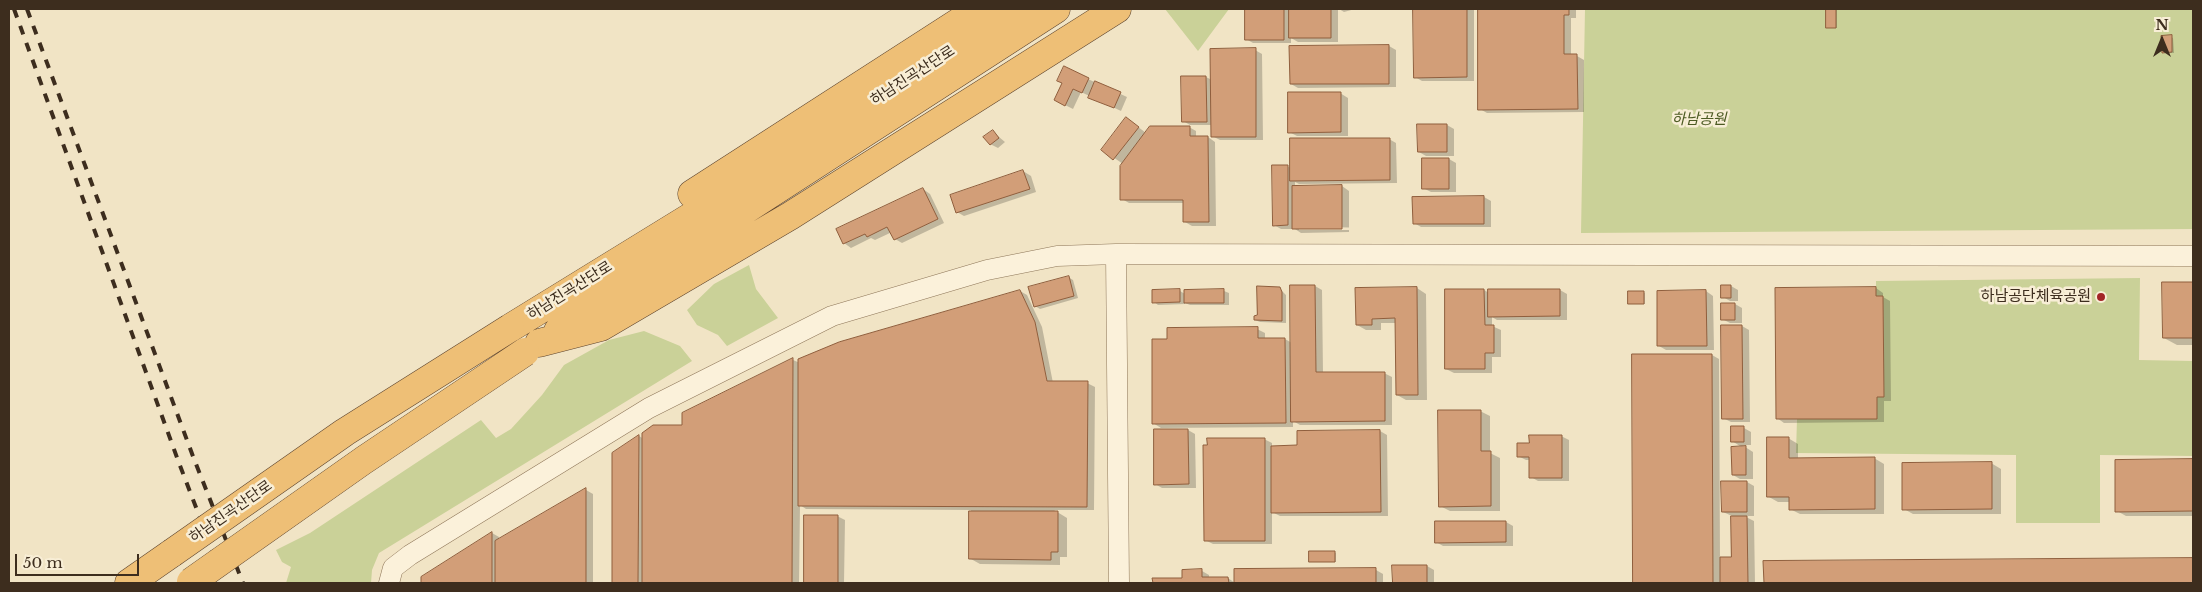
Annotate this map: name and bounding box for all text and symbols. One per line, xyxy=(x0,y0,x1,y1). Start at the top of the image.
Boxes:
north arrow xyxy=(2137,15,2187,65)
text: N xyxy=(2155,16,2169,34)
street label: 하남진곡산단로 xyxy=(868,42,958,110)
park label: 하남공원 xyxy=(1671,111,1727,129)
street label: 하남진곡산단로 xyxy=(524,258,616,324)
place label: 하남공단체육공원 xyxy=(1981,288,2091,306)
marker: 하남공단체육공원 xyxy=(2095,291,2107,303)
street label: 하남진곡산단로 xyxy=(186,477,276,547)
scale bar xyxy=(18,544,141,576)
text: 50 m xyxy=(23,553,63,572)

